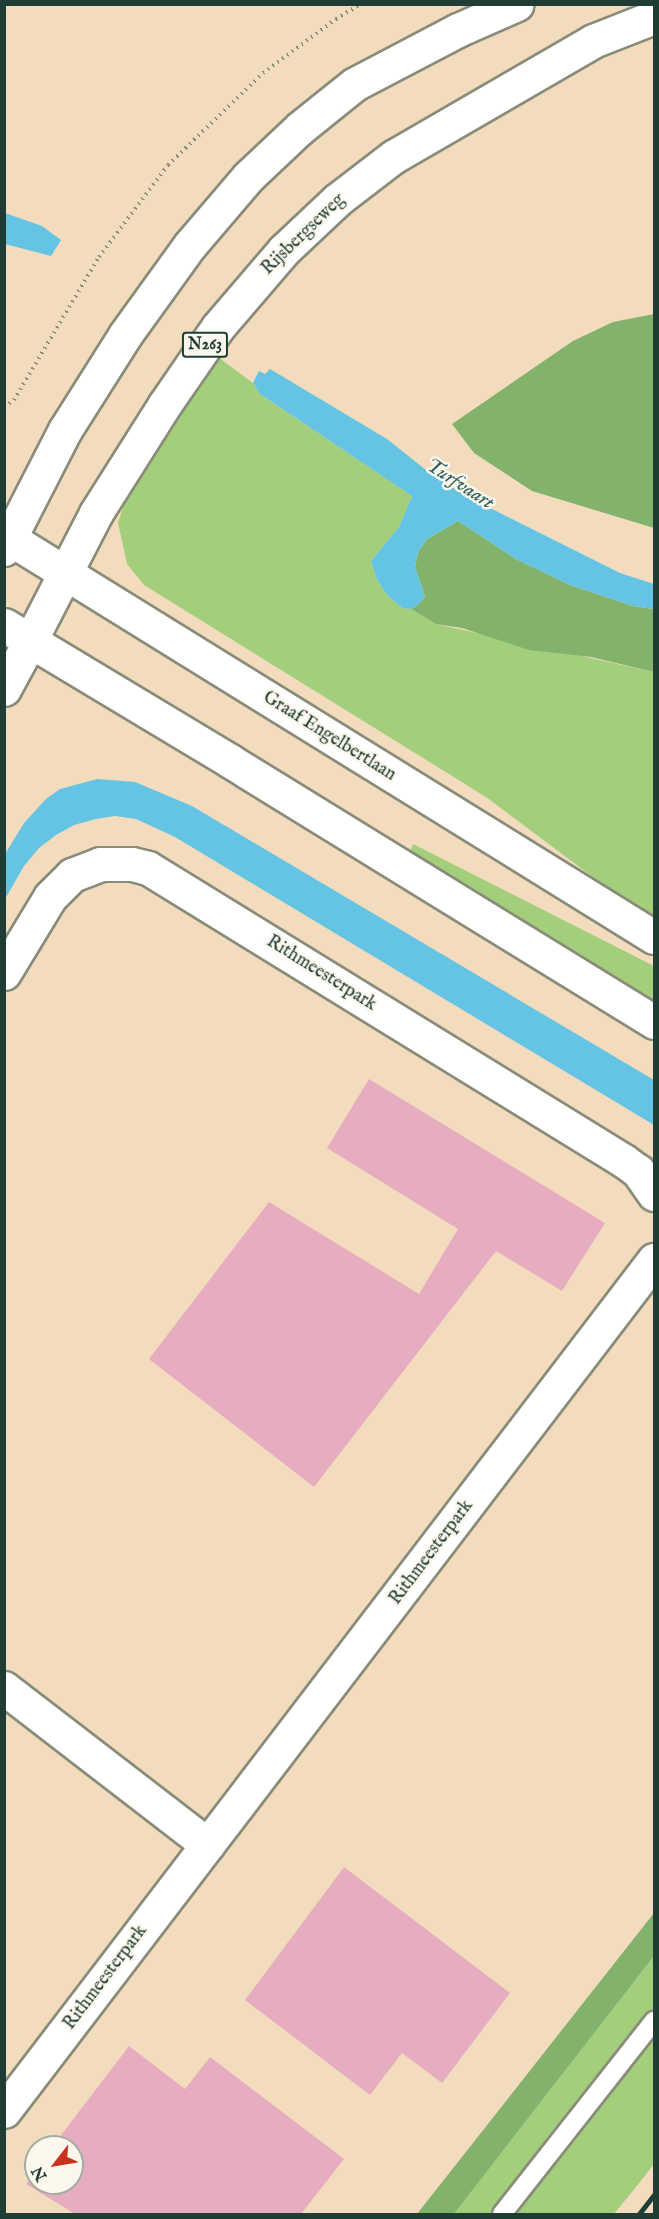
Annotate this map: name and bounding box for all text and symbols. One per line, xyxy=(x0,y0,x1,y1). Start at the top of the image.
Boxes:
street label: Rijsbergseweg xyxy=(258,190,350,280)
road number: N263 xyxy=(181,332,229,358)
water label: Turfvaart xyxy=(422,453,498,515)
street label: Graaf Engelbertlaan xyxy=(259,687,399,787)
street label: Rithmeesterpark xyxy=(262,932,380,1016)
street label: Rithmeesterpark xyxy=(386,1496,478,1610)
street label: Rithmeesterpark xyxy=(60,1921,152,2035)
north arrow xyxy=(24,2135,84,2195)
text: N xyxy=(28,2162,52,2184)

